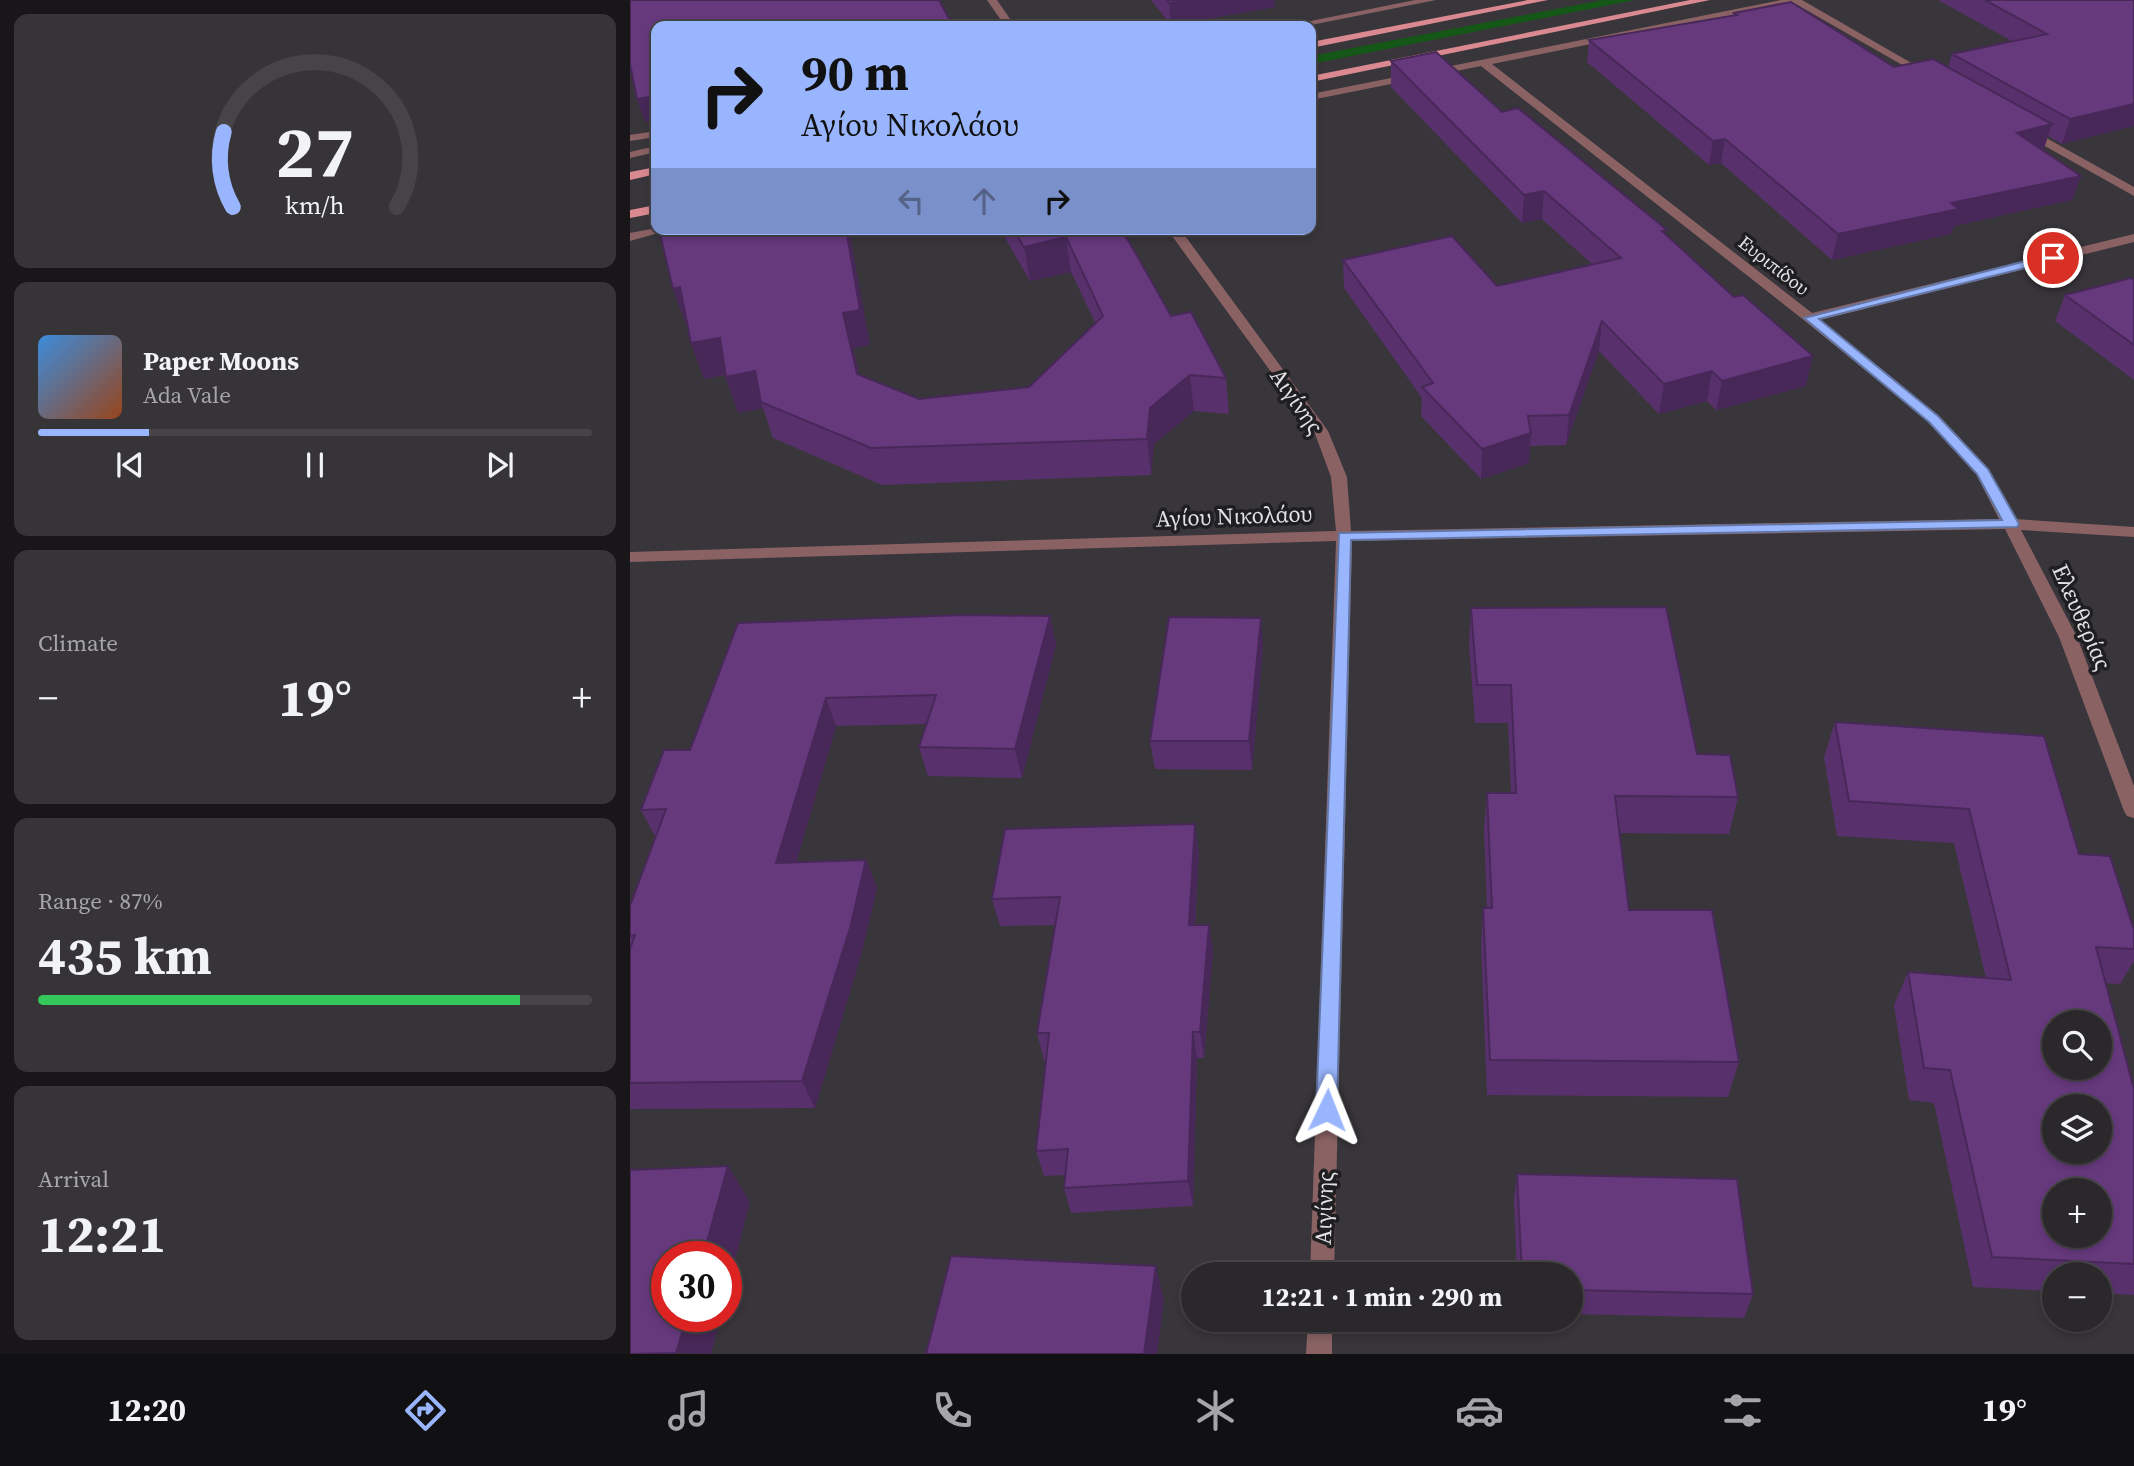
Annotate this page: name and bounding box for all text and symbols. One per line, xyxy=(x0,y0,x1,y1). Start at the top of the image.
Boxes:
text: 90 m xyxy=(801,39,909,106)
icon: right xyxy=(686,49,777,140)
text: 27 xyxy=(276,102,354,201)
text: Αγίου Νικολάου xyxy=(801,103,1019,147)
icon: left xyxy=(892,182,930,220)
icon: ahead xyxy=(965,182,1003,220)
icon: right xyxy=(1038,182,1076,220)
text: km/h xyxy=(285,188,345,222)
pin xyxy=(2023,228,2083,288)
street label: Ευριπίδου xyxy=(1733,229,1815,301)
icon: arrive xyxy=(2034,239,2072,277)
text: Paper Moons xyxy=(143,343,299,379)
street label: Αιγίνης xyxy=(1263,362,1331,440)
text: Ada Vale xyxy=(143,379,231,411)
icon: previous xyxy=(111,446,149,484)
icon: pause xyxy=(296,446,334,484)
icon: next xyxy=(481,446,519,484)
street label: Αγίου Νικολάου xyxy=(1155,497,1313,535)
street label: Ελευθερίας xyxy=(2044,559,2120,675)
text: Climate xyxy=(38,627,118,659)
text: 19° xyxy=(278,662,352,733)
text: − xyxy=(38,672,58,724)
text: + xyxy=(572,672,592,724)
text: Range · 87% xyxy=(38,885,163,917)
text: 435 km xyxy=(38,920,212,991)
map controls xyxy=(2042,1010,2112,1332)
button: search xyxy=(2042,1010,2112,1080)
position arrow xyxy=(1290,1073,1364,1147)
button: layers xyxy=(2042,1094,2112,1164)
text: Arrival xyxy=(38,1163,109,1195)
street label: Αιγίνης xyxy=(1307,1171,1341,1245)
button: + xyxy=(2042,1178,2112,1248)
text: 12:21 xyxy=(38,1198,166,1269)
speed limit sign: 30 xyxy=(651,1241,742,1332)
button: − xyxy=(2042,1262,2112,1332)
text: 12:21 · 1 min · 290 m xyxy=(1262,1279,1502,1315)
icon: directions xyxy=(401,1386,450,1435)
icon: music xyxy=(664,1386,713,1435)
icon: phone xyxy=(928,1386,977,1435)
icon: climate xyxy=(1191,1386,1240,1435)
icon: car xyxy=(1455,1386,1504,1435)
icon: filters xyxy=(1718,1386,1767,1435)
text: 12:20 xyxy=(107,1388,186,1432)
text: 19° xyxy=(1982,1388,2027,1432)

